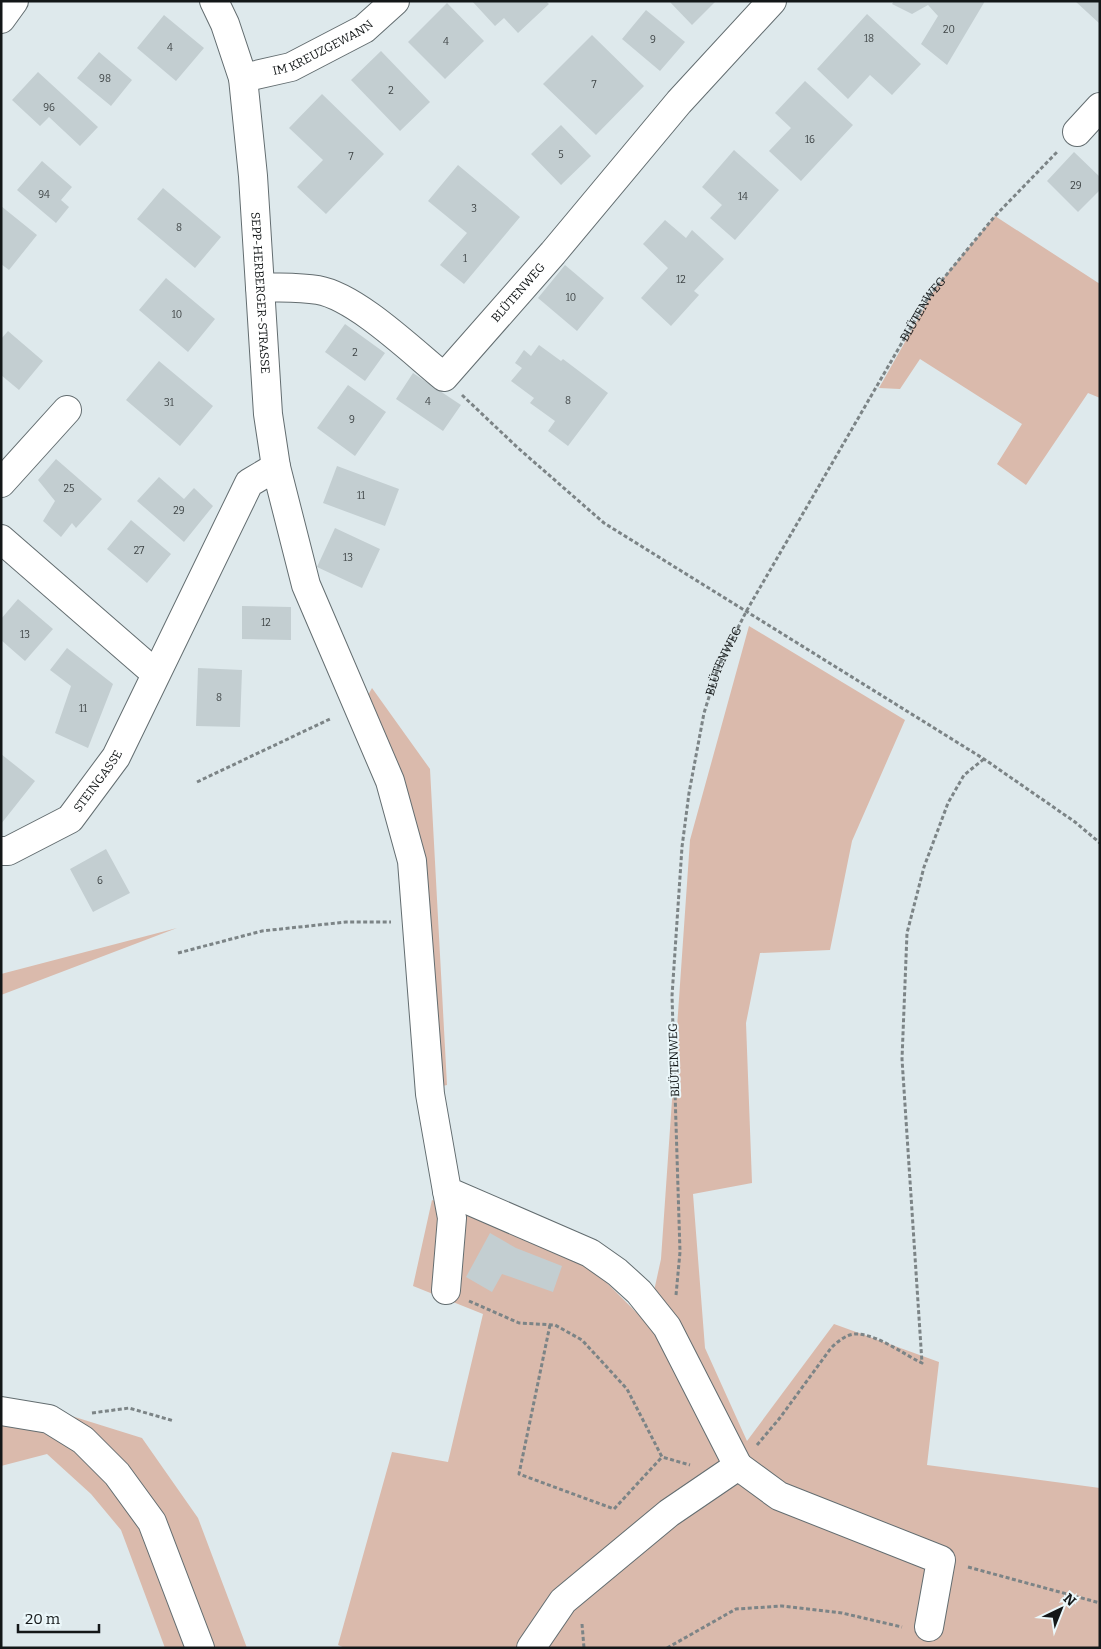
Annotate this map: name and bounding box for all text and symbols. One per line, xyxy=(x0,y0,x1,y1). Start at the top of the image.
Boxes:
street label: IM KREUZGEWANN xyxy=(271,17,376,78)
house number: 20 xyxy=(943,24,955,36)
house number: 18 xyxy=(864,33,874,45)
house number: 9 xyxy=(650,34,656,46)
house number: 4 xyxy=(443,36,449,48)
house number: 4 xyxy=(167,42,173,54)
house number: 98 xyxy=(99,73,111,85)
house number: 7 xyxy=(591,79,597,91)
house number: 2 xyxy=(388,85,394,97)
house number: 96 xyxy=(43,102,55,114)
house number: 16 xyxy=(805,134,815,146)
house number: 5 xyxy=(558,149,564,161)
house number: 7 xyxy=(348,151,354,163)
house number: 29 xyxy=(1070,180,1082,192)
house number: 94 xyxy=(38,189,50,201)
house number: 14 xyxy=(738,191,748,203)
house number: 3 xyxy=(471,203,477,215)
street label: SEPP-HERBERGER-STRASSE xyxy=(248,212,272,374)
house number: 8 xyxy=(176,222,182,234)
house number: 1 xyxy=(463,253,467,265)
street label: BLÜTENWEG xyxy=(489,260,548,325)
house number: 12 xyxy=(676,274,686,286)
street label: BLÜTENWEG xyxy=(897,274,949,344)
house number: 10 xyxy=(566,292,576,304)
house number: 10 xyxy=(172,309,182,321)
house number: 2 xyxy=(352,347,358,359)
house number: 8 xyxy=(565,395,571,407)
house number: 4 xyxy=(425,396,431,408)
house number: 31 xyxy=(164,397,174,409)
house number: 9 xyxy=(349,414,355,426)
house number: 25 xyxy=(64,483,74,495)
house number: 11 xyxy=(357,490,365,502)
house number: 29 xyxy=(173,505,185,517)
house number: 27 xyxy=(134,545,144,557)
house number: 13 xyxy=(343,552,353,564)
house number: 12 xyxy=(261,617,271,629)
street label: BLÜTENWEG xyxy=(703,624,744,697)
house number: 13 xyxy=(20,629,30,641)
house number: 8 xyxy=(216,692,222,704)
house number: 11 xyxy=(79,703,87,715)
street label: STEINGASSE xyxy=(71,748,125,815)
house number: 6 xyxy=(97,875,103,887)
street label: BLÜTENWEG xyxy=(665,1023,682,1097)
north arrow xyxy=(1036,1584,1086,1634)
text: N xyxy=(1060,1590,1079,1610)
scale bar xyxy=(18,1602,99,1634)
text: 20 m xyxy=(25,1610,61,1628)

